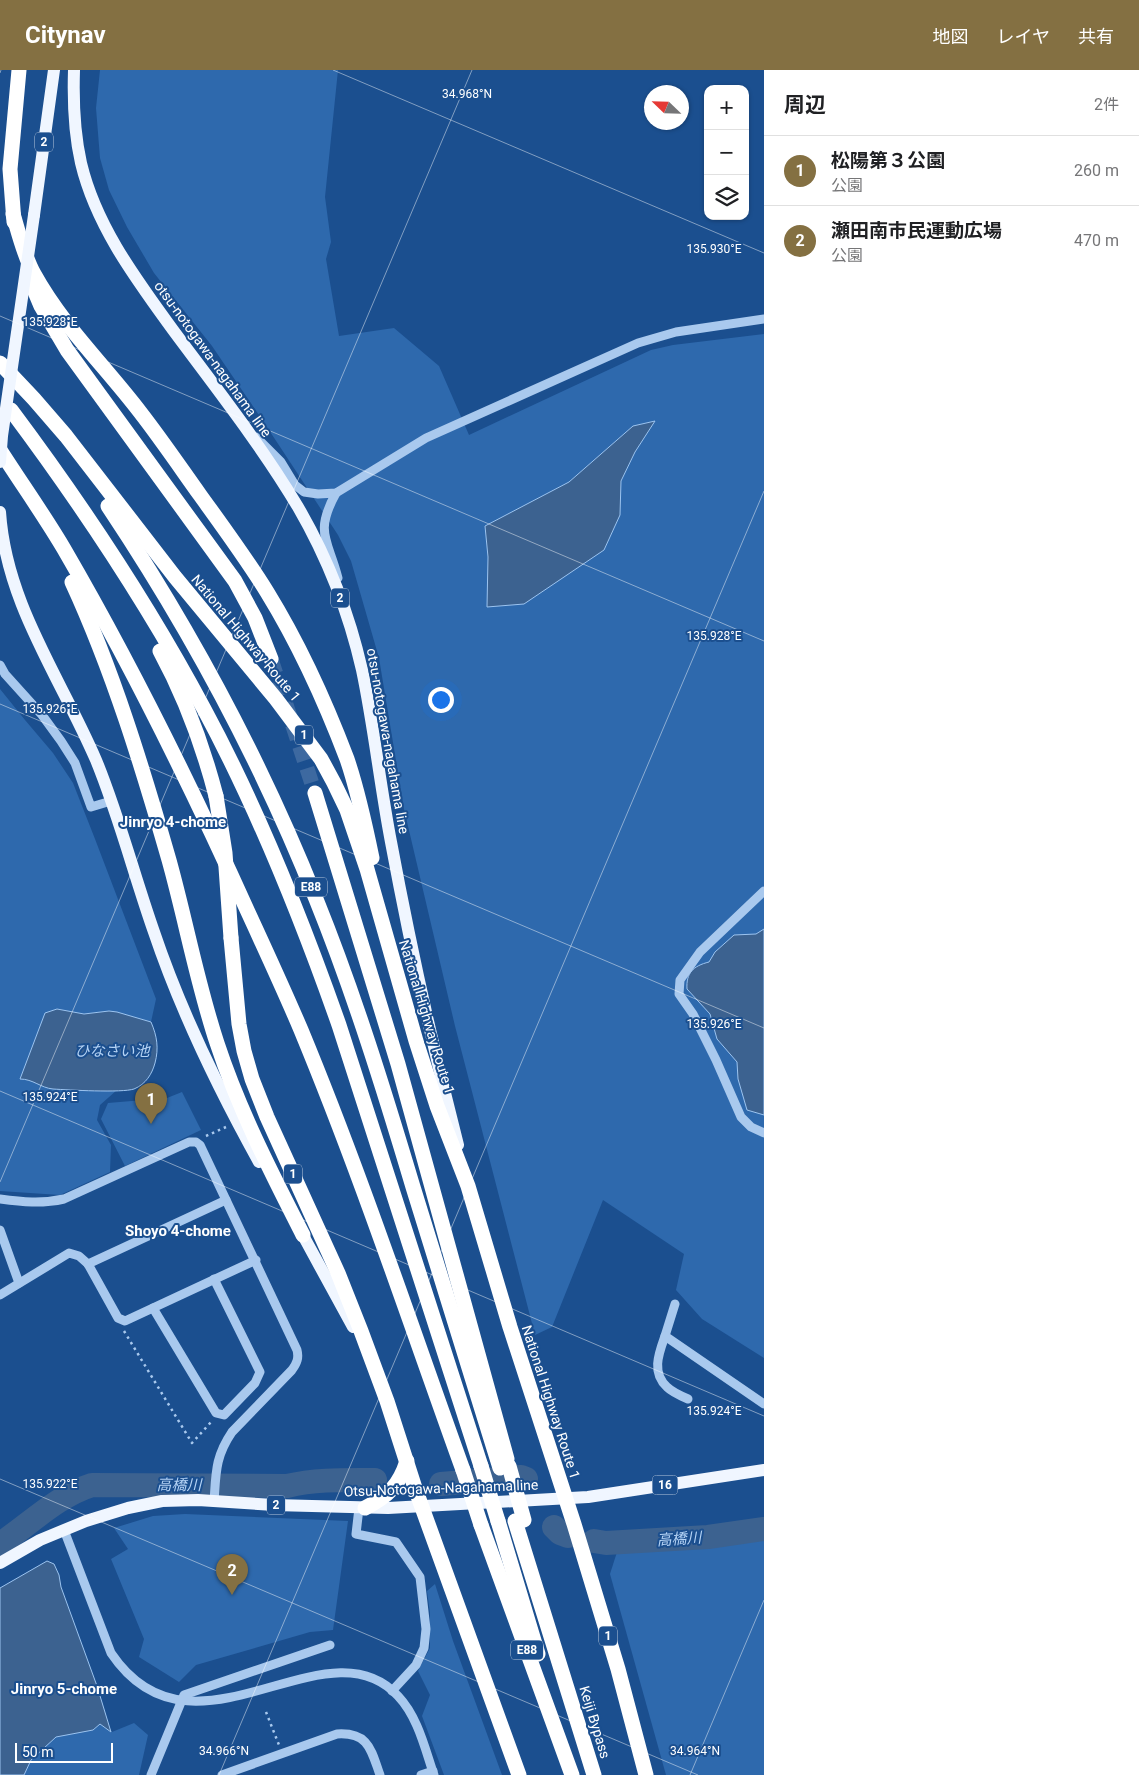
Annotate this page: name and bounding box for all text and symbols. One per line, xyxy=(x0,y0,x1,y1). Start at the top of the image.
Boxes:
text: Citynav xyxy=(25,21,106,49)
text: 地図 xyxy=(933,26,969,47)
text: レイヤ xyxy=(997,26,1050,47)
text: 共有 xyxy=(1078,26,1114,47)
north arrow xyxy=(644,85,689,130)
map controls xyxy=(704,85,749,220)
button: + xyxy=(704,85,749,130)
text: 34.968°N xyxy=(442,87,492,101)
text: 周辺 xyxy=(784,93,826,117)
text: 2件 xyxy=(1094,95,1119,114)
button: − xyxy=(704,130,749,175)
road number: 2 xyxy=(35,132,53,152)
text: 松陽第３公園 xyxy=(831,149,945,172)
text: 1 xyxy=(795,161,805,180)
text: 260 m xyxy=(1074,161,1119,180)
button: layers xyxy=(704,175,749,220)
text: 公園 xyxy=(831,176,863,195)
text: 瀬田南市民運動広場 xyxy=(831,219,1002,242)
text: 2 xyxy=(795,231,805,250)
text: 470 m xyxy=(1074,231,1119,250)
text: 135.930°E xyxy=(687,242,742,256)
text: 公園 xyxy=(831,246,863,265)
street label: otsu-notogawa-nagahama line xyxy=(151,278,275,440)
text: 135.928°E xyxy=(23,315,78,329)
street label: National Highway Route 1 xyxy=(188,571,304,705)
road number: 2 xyxy=(331,588,349,608)
text: 135.928°E xyxy=(687,629,742,643)
street label: otsu-notogawa-nagahama line xyxy=(364,647,412,835)
your location xyxy=(428,687,454,713)
text: 135.926°E xyxy=(23,702,78,716)
road number: 1 xyxy=(295,726,313,744)
district label: Jinryo 4-chome xyxy=(120,813,226,831)
road number: E88 xyxy=(295,878,327,896)
street label: National Highway Route 1 xyxy=(396,938,458,1096)
text: 135.926°E xyxy=(687,1017,742,1031)
water label: ひなさい池 xyxy=(74,1042,151,1060)
pin: 1 xyxy=(135,1083,167,1124)
text: 135.924°E xyxy=(23,1090,78,1104)
road number: 1 xyxy=(284,1164,302,1184)
district label: Shoyo 4-chome xyxy=(125,1222,231,1240)
street label: National Highway Route 1 xyxy=(519,1323,583,1481)
text: 135.924°E xyxy=(687,1404,742,1418)
water label: 高橋川 xyxy=(156,1476,203,1494)
road number: 16 xyxy=(652,1476,678,1494)
text: 135.922°E xyxy=(23,1477,78,1491)
street label: Otsu-Notogawa-Nagahama line xyxy=(343,1477,539,1499)
road number: 2 xyxy=(267,1496,285,1514)
water label: 高橋川 xyxy=(656,1528,704,1550)
pin: 2 xyxy=(216,1554,248,1595)
road number: 1 xyxy=(599,1626,617,1645)
road number: E88 xyxy=(511,1640,543,1660)
district label: Jinryo 5-chome xyxy=(11,1680,117,1698)
street label: Keiji Bypass xyxy=(576,1684,614,1760)
scale bar xyxy=(15,1740,112,1763)
text: 50 m xyxy=(22,1744,54,1760)
text: 34.966°N xyxy=(199,1744,249,1758)
text: 34.964°N xyxy=(670,1744,720,1758)

